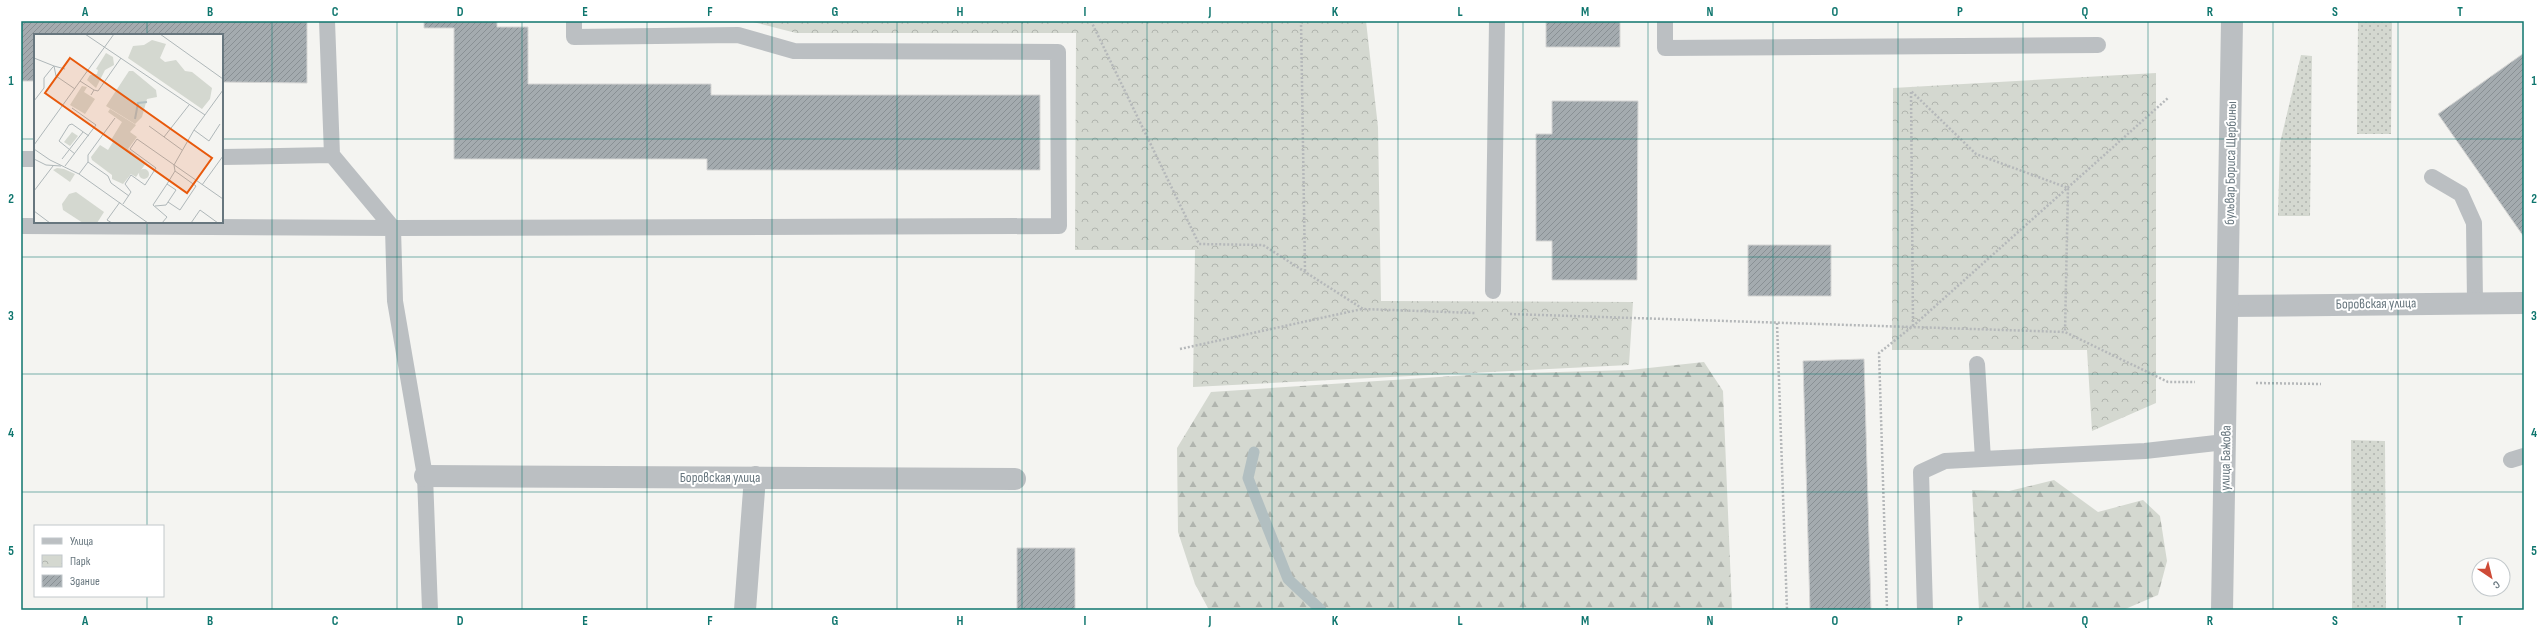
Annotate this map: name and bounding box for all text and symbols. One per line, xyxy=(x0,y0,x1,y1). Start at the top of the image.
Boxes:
text: A xyxy=(81,4,89,20)
text: B xyxy=(207,4,213,20)
text: C xyxy=(332,4,339,20)
text: D xyxy=(457,4,464,20)
text: E xyxy=(582,4,588,20)
text: F xyxy=(707,4,713,20)
text: G xyxy=(832,4,839,20)
text: H xyxy=(957,4,964,20)
text: I xyxy=(1084,4,1087,20)
text: J xyxy=(1208,4,1212,20)
text: K xyxy=(1332,4,1339,20)
text: L xyxy=(1457,4,1463,20)
text: M xyxy=(1581,4,1589,20)
text: N xyxy=(1707,4,1714,20)
text: O xyxy=(1832,4,1839,20)
text: P xyxy=(1957,4,1963,20)
text: Q xyxy=(2082,4,2089,20)
text: R xyxy=(2207,4,2214,20)
text: S xyxy=(2332,4,2338,20)
text: T xyxy=(2457,4,2463,20)
inset map xyxy=(34,34,223,223)
text: 1 xyxy=(8,73,14,89)
text: 1 xyxy=(2531,73,2537,89)
street label: бульвар Бориса Щербины xyxy=(2221,101,2240,225)
text: 2 xyxy=(8,191,14,207)
text: 2 xyxy=(2531,191,2537,207)
street label: Боровская улица xyxy=(2336,294,2416,313)
text: 3 xyxy=(8,308,14,324)
text: 3 xyxy=(2531,308,2537,324)
text: 4 xyxy=(8,425,14,441)
street label: улица Бажова xyxy=(2216,425,2235,491)
text: 4 xyxy=(2531,425,2537,441)
street label: Боровская улица xyxy=(680,469,760,486)
legend xyxy=(34,525,164,597)
text: Улица xyxy=(70,534,94,549)
text: 5 xyxy=(8,543,14,559)
text: 5 xyxy=(2531,543,2537,559)
text: Парк xyxy=(70,554,91,569)
north arrow xyxy=(2471,557,2511,597)
text: Здание xyxy=(70,574,100,589)
text: С xyxy=(2490,578,2502,592)
text: A xyxy=(81,613,89,629)
text: B xyxy=(207,613,213,629)
text: C xyxy=(332,613,339,629)
text: D xyxy=(457,613,464,629)
text: E xyxy=(582,613,588,629)
text: F xyxy=(707,613,713,629)
text: G xyxy=(832,613,839,629)
text: H xyxy=(957,613,964,629)
text: I xyxy=(1084,613,1087,629)
text: J xyxy=(1208,613,1212,629)
text: K xyxy=(1332,613,1339,629)
text: L xyxy=(1457,613,1463,629)
text: M xyxy=(1581,613,1589,629)
text: N xyxy=(1707,613,1714,629)
text: O xyxy=(1832,613,1839,629)
text: P xyxy=(1957,613,1963,629)
text: Q xyxy=(2082,613,2089,629)
text: R xyxy=(2207,613,2214,629)
text: S xyxy=(2332,613,2338,629)
text: T xyxy=(2457,613,2463,629)

